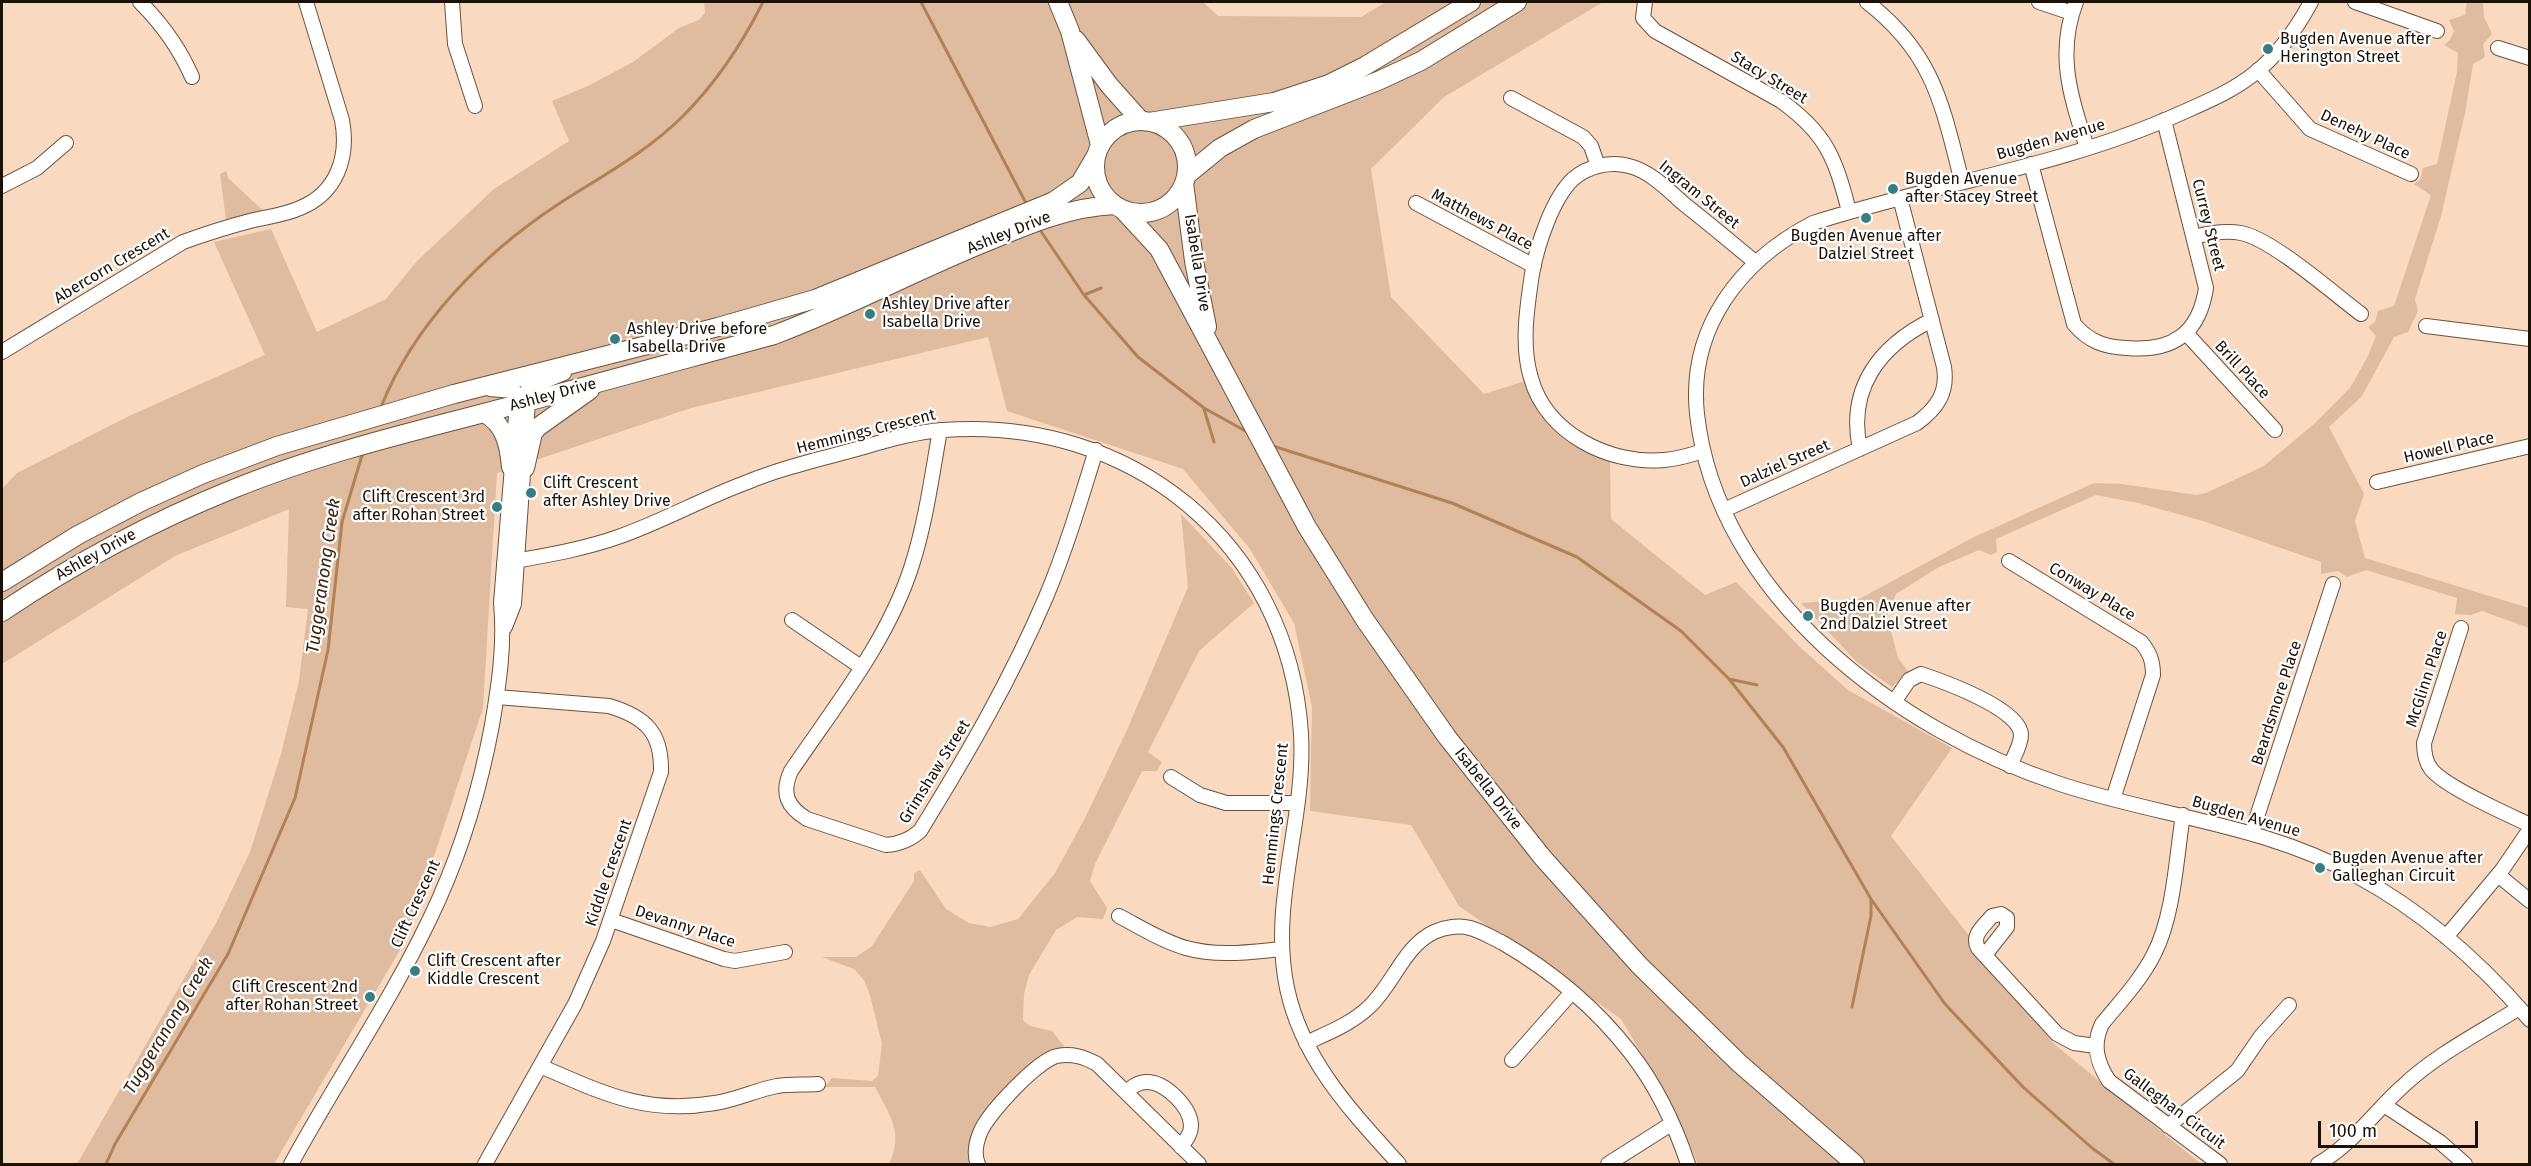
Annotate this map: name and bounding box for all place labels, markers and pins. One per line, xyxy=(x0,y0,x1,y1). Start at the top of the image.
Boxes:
place label: Bugden Avenue after Herington Street xyxy=(2280,30,2431,68)
marker: Bugden Avenue after Herington Street xyxy=(2261,42,2275,56)
place label: Bugden Avenue after Stacey Street xyxy=(1905,170,2038,208)
marker: Bugden Avenue after Stacey Street xyxy=(1886,182,1900,196)
marker: Bugden Avenue after Dalziel Street xyxy=(1859,211,1873,225)
place label: Bugden Avenue after Dalziel Street xyxy=(1791,227,1941,265)
place label: Ashley Drive after Isabella Drive xyxy=(882,295,1010,333)
marker: Ashley Drive after Isabella Drive xyxy=(863,307,877,321)
place label: Ashley Drive before Isabella Drive xyxy=(627,320,767,358)
marker: Ashley Drive before Isabella Drive xyxy=(608,332,622,346)
place label: Clift Crescent after Ashley Drive xyxy=(543,474,671,512)
marker: Clift Crescent after Ashley Drive xyxy=(524,486,538,500)
place label: Clift Crescent 3rd after Rohan Street xyxy=(352,488,485,526)
marker: Clift Crescent 3rd after Rohan Street xyxy=(490,500,504,514)
place label: Bugden Avenue after 2nd Dalziel Street xyxy=(1820,597,1971,635)
marker: Bugden Avenue after 2nd Dalziel Street xyxy=(1801,609,1815,623)
place label: Bugden Avenue after Galleghan Circuit xyxy=(2332,849,2483,887)
marker: Bugden Avenue after Galleghan Circuit xyxy=(2313,861,2327,875)
place label: Clift Crescent after Kiddle Crescent xyxy=(427,952,561,990)
marker: Clift Crescent after Kiddle Crescent xyxy=(408,964,422,978)
place label: Clift Crescent 2nd after Rohan Street xyxy=(225,978,358,1016)
marker: Clift Crescent 2nd after Rohan Street xyxy=(363,990,377,1004)

